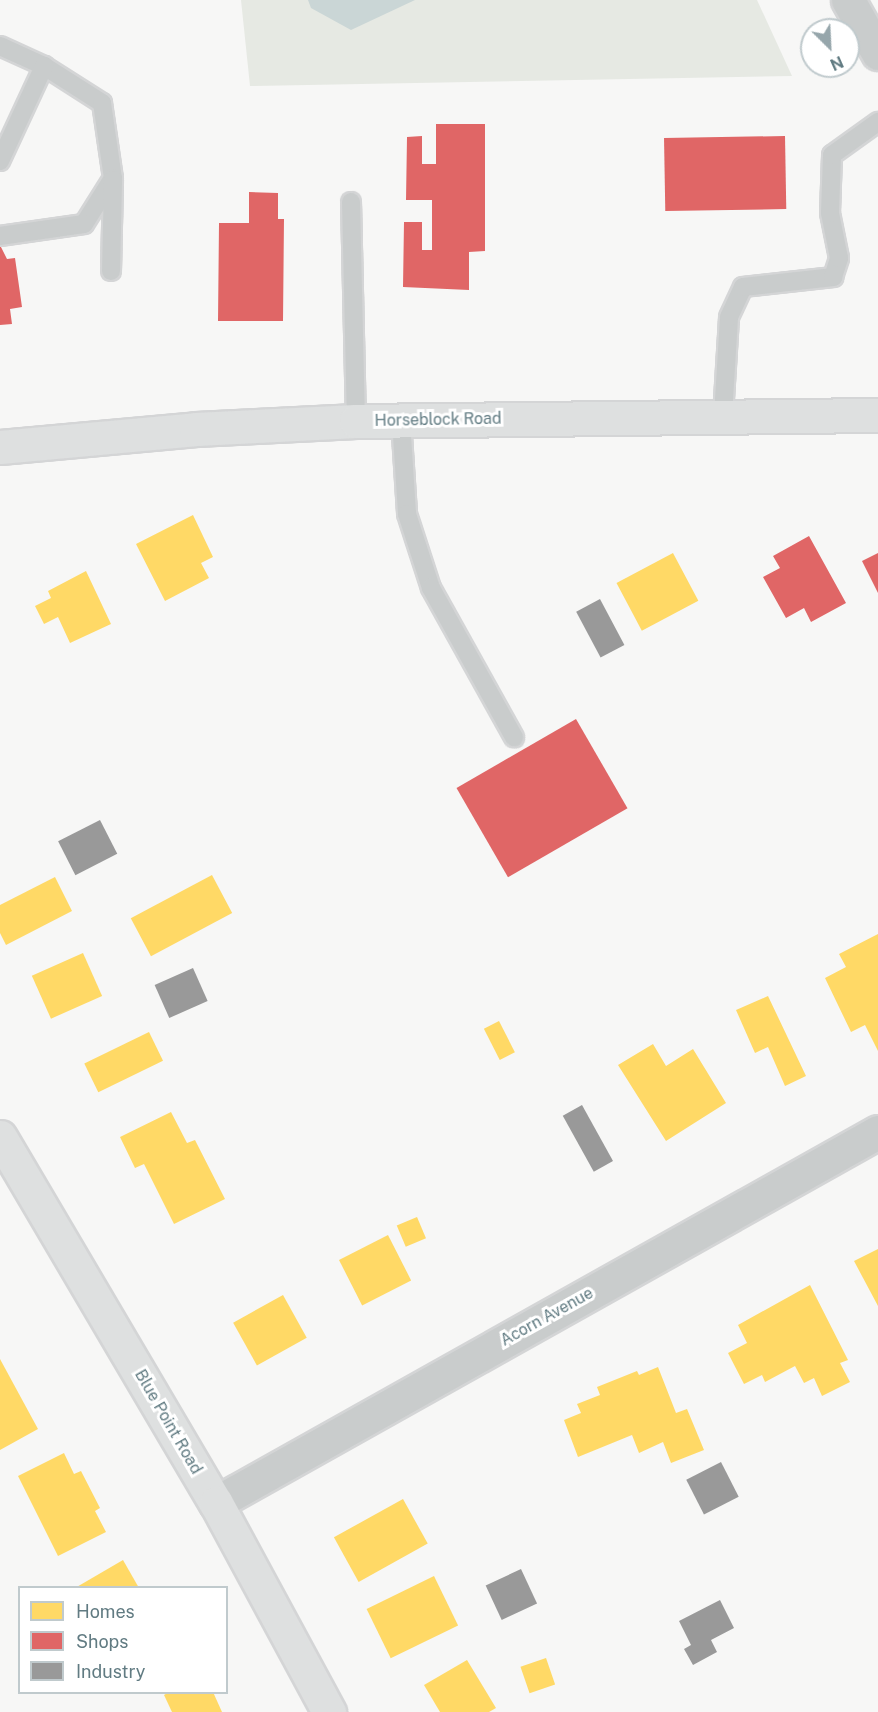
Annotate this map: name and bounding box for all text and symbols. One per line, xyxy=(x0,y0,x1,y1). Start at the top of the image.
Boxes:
north arrow xyxy=(800,18,860,78)
text: N xyxy=(827,52,846,74)
street label: Horseblock Road xyxy=(374,409,502,431)
street label: Acorn Avenue xyxy=(497,1284,597,1350)
street label: Blue Point Road xyxy=(130,1366,206,1478)
legend xyxy=(18,1586,228,1694)
text: Homes xyxy=(76,1601,135,1622)
text: Shops xyxy=(76,1631,128,1652)
text: Industry xyxy=(76,1661,145,1682)

